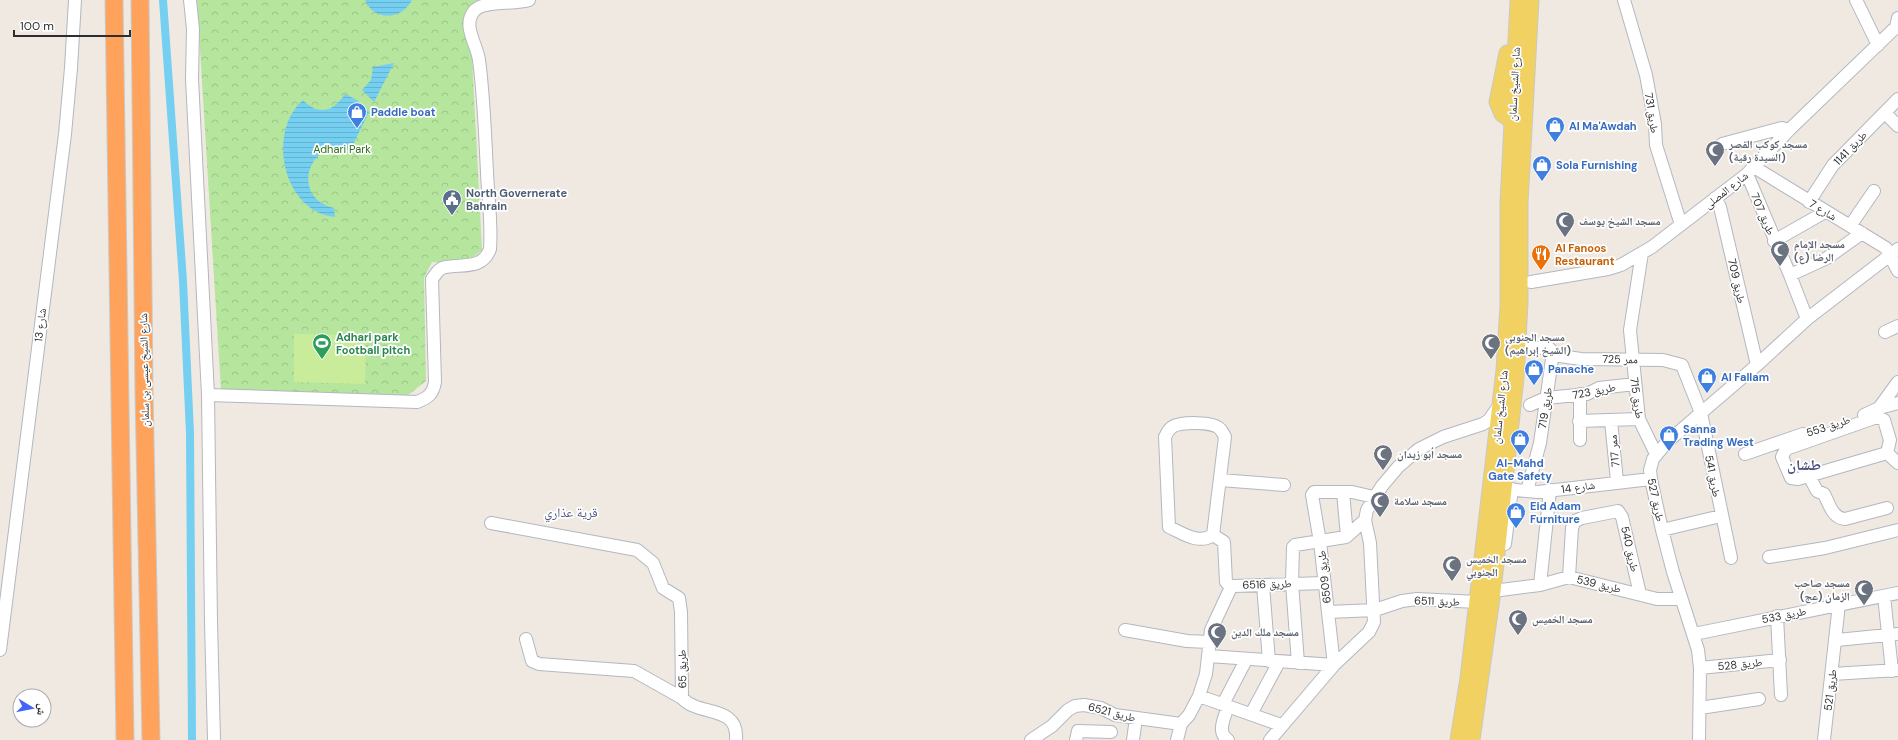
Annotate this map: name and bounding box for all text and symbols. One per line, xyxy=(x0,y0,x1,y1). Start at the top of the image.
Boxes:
scale bar xyxy=(14,12,130,38)
text: 100 m xyxy=(20,18,54,34)
street label: شارع الشيخ سلمان xyxy=(1505,47,1523,121)
street label: طريق 731 xyxy=(1642,92,1662,134)
shop icon: Paddle boat xyxy=(346,101,368,129)
place label: Paddle boat xyxy=(371,105,436,119)
shop icon: Al Ma'Awdah xyxy=(1544,115,1566,143)
place label: Al Ma'Awdah xyxy=(1569,119,1637,133)
street label: طريق 1141 xyxy=(1830,128,1870,168)
place label: مسجد كوكب القصر (السيدة رقية) xyxy=(1728,137,1807,164)
mosque icon: مسجد كوكب القصر (السيدة رقية) xyxy=(1704,139,1726,167)
park label: Adhari Park xyxy=(313,142,371,156)
shop icon: Sola Furnishing xyxy=(1531,154,1553,182)
place label: Sola Furnishing xyxy=(1556,158,1638,172)
street label: شارع المصلى xyxy=(1701,168,1751,212)
place label: North Governerate Bahrain xyxy=(466,186,567,213)
public building icon: North Governerate Bahrain xyxy=(441,188,463,216)
street label: طريق 707 xyxy=(1748,191,1778,237)
street label: شارع 7 xyxy=(1807,196,1839,224)
mosque icon: مسجد الشيخ يوسف xyxy=(1554,210,1576,238)
place label: مسجد الشيخ يوسف xyxy=(1579,214,1661,229)
place label: مسجد الإمام الرضا (ع) xyxy=(1794,237,1845,265)
mosque icon: مسجد الإمام الرضا (ع) xyxy=(1769,239,1791,267)
place label: Al Fanoos Restaurant xyxy=(1555,241,1615,268)
restaurant icon: Al Fanoos Restaurant xyxy=(1530,243,1552,271)
street label: طريق 709 xyxy=(1725,257,1749,305)
street label: شارع 13 xyxy=(31,307,49,343)
street label: شارع الشيخ عيسى بن سلمان xyxy=(136,313,152,427)
place label: Adhari park Football pitch xyxy=(336,330,410,357)
place label: مسجد الجنوبي (الشيخ إبراهيم) xyxy=(1505,330,1571,358)
sports icon: Adhari park Football pitch xyxy=(311,332,333,360)
mosque icon: مسجد الجنوبي (الشيخ إبراهيم) xyxy=(1480,332,1502,360)
street label: ممر 725 xyxy=(1602,352,1638,366)
shop icon: Panache xyxy=(1523,358,1545,386)
place label: Panache xyxy=(1548,362,1595,376)
shop icon: Al Fallam xyxy=(1696,366,1718,394)
street label: شارع الشيخ سلمان xyxy=(1489,369,1511,445)
place label: Al Fallam xyxy=(1721,370,1769,384)
street label: طريق 715 xyxy=(1627,376,1647,420)
street label: طريق 723 xyxy=(1571,380,1617,402)
street label: طريق 719 xyxy=(1535,386,1555,430)
street label: طريق 553 xyxy=(1804,412,1852,440)
place label: Sanna Trading West xyxy=(1683,422,1754,449)
shop icon: Sanna Trading West xyxy=(1658,424,1680,452)
shop icon: Al-Mahd Gate Safety xyxy=(1509,428,1531,456)
street label: ممر 717 xyxy=(1606,434,1622,468)
mosque icon: مسجد أبو زيدان xyxy=(1372,443,1394,471)
place label: مسجد أبو زيدان xyxy=(1397,447,1462,462)
street label: طريق 541 xyxy=(1702,454,1724,498)
district label: طشان xyxy=(1787,455,1821,475)
place label: Al-Mahd Gate Safety xyxy=(1488,456,1552,483)
street label: طريق 527 xyxy=(1645,477,1667,523)
street label: شارع 14 xyxy=(1560,478,1596,496)
mosque icon: مسجد سلامة xyxy=(1369,490,1391,518)
place label: مسجد سلامة xyxy=(1394,494,1447,508)
place label: Eid Adam Furniture xyxy=(1530,499,1581,526)
shop icon: Eid Adam Furniture xyxy=(1505,501,1527,529)
district label: قرية عذاري xyxy=(544,504,598,523)
street label: طريق 540 xyxy=(1618,525,1642,573)
street label: طريق 6509 xyxy=(1314,550,1334,604)
place label: مسجد الخميس الجنوبي xyxy=(1466,552,1527,581)
mosque icon: مسجد الخميس الجنوبي xyxy=(1441,554,1463,582)
street label: طريق 539 xyxy=(1575,572,1623,596)
street label: طريق 6516 xyxy=(1242,576,1292,592)
place label: مسجد صاحب الزمان (عج) xyxy=(1794,576,1850,604)
mosque icon: مسجد صاحب الزمان (عج) xyxy=(1853,578,1875,606)
street label: طريق 6511 xyxy=(1414,593,1460,609)
street label: طريق 533 xyxy=(1760,604,1808,626)
mosque icon: مسجد الخميس xyxy=(1507,608,1529,636)
place label: مسجد الخميس xyxy=(1532,612,1593,627)
mosque icon: مسجد ملك الدين xyxy=(1206,621,1228,649)
place label: مسجد ملك الدين xyxy=(1231,625,1299,640)
street label: طريق 65 xyxy=(675,649,689,689)
street label: طريق 528 xyxy=(1717,655,1763,673)
street label: طريق 521 xyxy=(1821,668,1839,712)
north arrow xyxy=(12,688,52,728)
street label: طريق 6521 xyxy=(1087,699,1137,725)
text: ش xyxy=(33,703,50,717)

